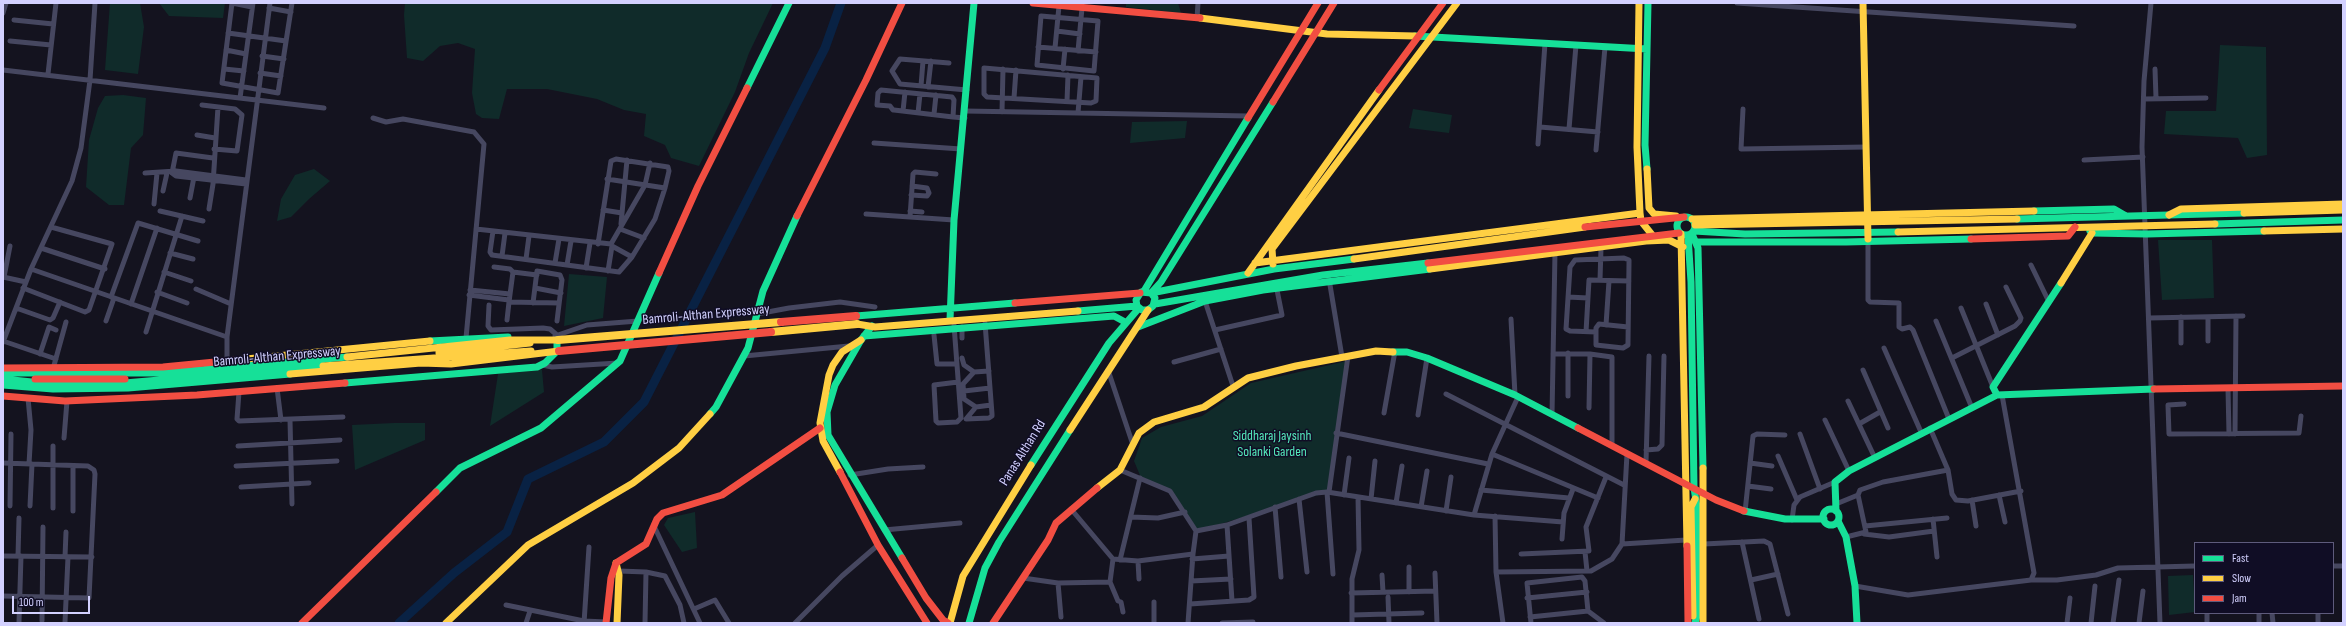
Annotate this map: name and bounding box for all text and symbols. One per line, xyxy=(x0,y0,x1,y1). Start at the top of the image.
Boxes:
street label: Bamroli-Althan Expressway xyxy=(642,301,770,329)
street label: Bamroli-Althan Expressway xyxy=(213,343,341,371)
street label: Panas Althan Rd xyxy=(996,417,1050,489)
park label: Siddharaj Jaysinh Solanki Garden xyxy=(1233,428,1311,460)
legend xyxy=(2194,542,2334,614)
text: Fast xyxy=(2232,551,2249,566)
text: Slow xyxy=(2232,571,2251,586)
scale bar xyxy=(14,588,92,614)
text: Jam xyxy=(2232,591,2247,606)
text: 100 m xyxy=(19,595,44,610)

